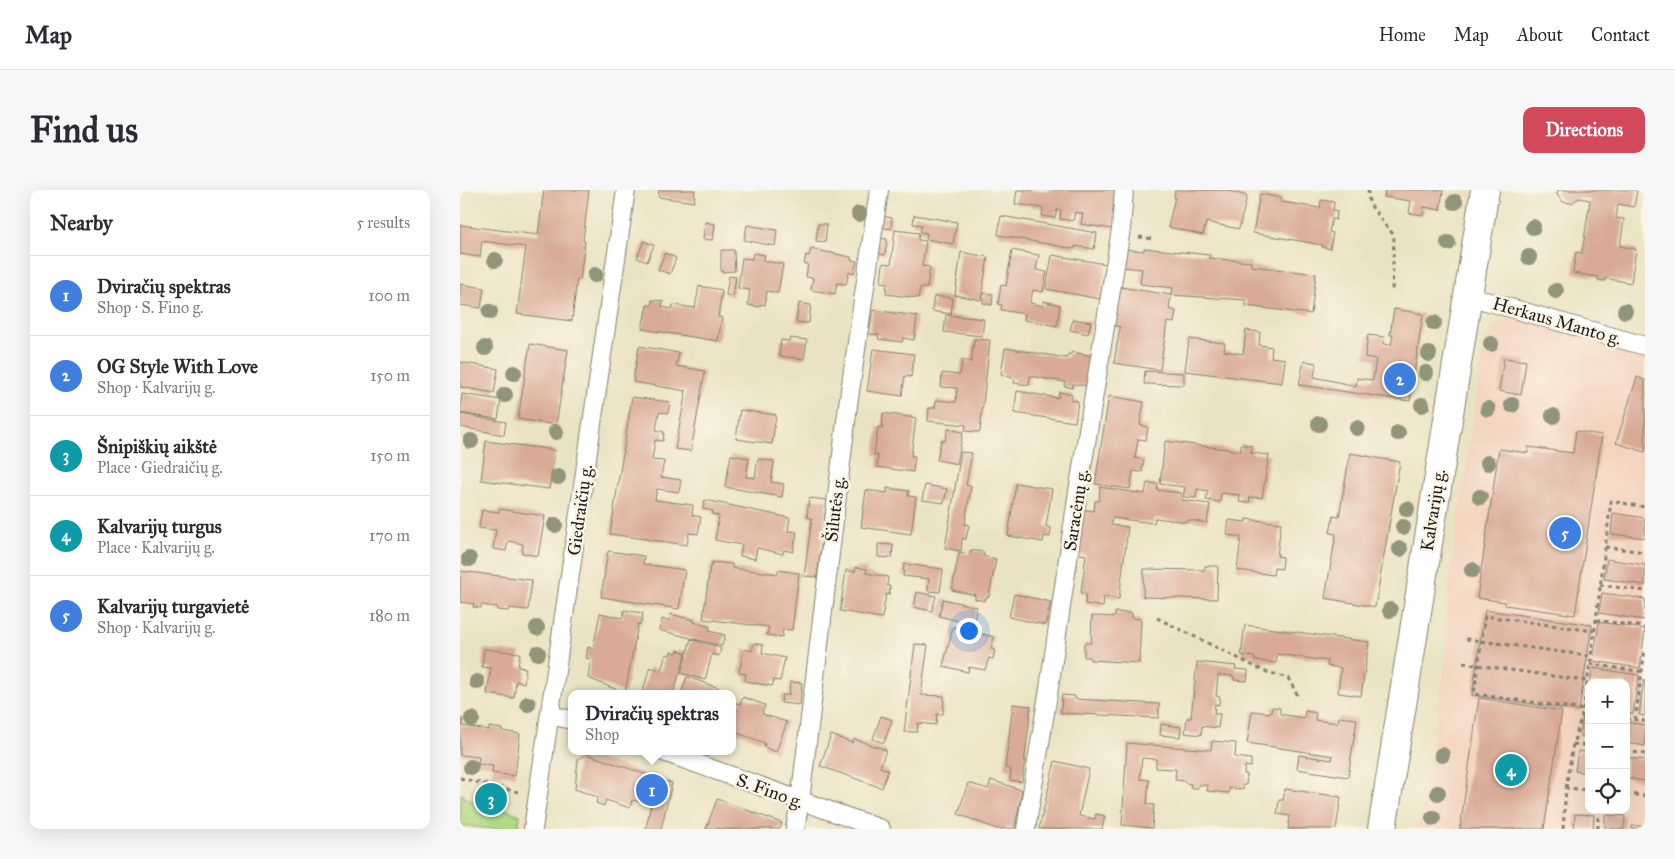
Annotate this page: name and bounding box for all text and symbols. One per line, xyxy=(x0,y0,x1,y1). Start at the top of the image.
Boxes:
text: Map xyxy=(25,20,72,50)
text: Home xyxy=(1379,24,1426,46)
text: Map xyxy=(1454,24,1489,46)
text: About xyxy=(1517,24,1563,46)
text: Contact xyxy=(1591,24,1650,46)
button: Directions xyxy=(1523,107,1645,153)
text: Find us xyxy=(30,109,138,152)
text: Nearby xyxy=(50,210,113,236)
text: 5 results xyxy=(356,213,410,232)
text: Dviračių spektras xyxy=(97,275,231,298)
text: 1 xyxy=(63,286,69,305)
text: 100 m xyxy=(368,286,410,305)
street label: Herkaus Manto g. xyxy=(1490,292,1624,351)
text: Shop · S. Fino g. xyxy=(97,298,203,317)
text: OG Style With Love xyxy=(97,355,258,378)
pin: 2 xyxy=(1384,360,1416,398)
text: 2 xyxy=(62,366,70,385)
text: 150 m xyxy=(370,366,410,385)
text: Shop · Kalvarijų g. xyxy=(97,378,215,397)
text: Šnipiškių aikštė xyxy=(97,435,217,458)
text: 3 xyxy=(63,446,69,465)
text: 150 m xyxy=(370,446,410,465)
text: Place · Giedraičių g. xyxy=(97,458,223,477)
street label: Giedraičių g. xyxy=(563,463,598,557)
street label: Saracėnų g. xyxy=(1059,467,1094,553)
street label: Kalvarijų g. xyxy=(1416,467,1451,553)
street label: Šilutės g. xyxy=(819,475,851,543)
pin: 5 xyxy=(1549,514,1581,552)
text: Kalvarijų turgus xyxy=(97,515,222,538)
text: 4 xyxy=(62,526,70,545)
text: 170 m xyxy=(369,526,410,545)
text: Place · Kalvarijų g. xyxy=(97,538,215,557)
text: Kalvarijų turgavietė xyxy=(97,595,249,618)
text: 5 xyxy=(62,606,70,625)
text: 180 m xyxy=(369,606,410,625)
text: Shop · Kalvarijų g. xyxy=(97,618,215,637)
your location xyxy=(956,618,982,644)
map controls xyxy=(1585,679,1630,814)
button: + xyxy=(1585,679,1630,724)
popup xyxy=(568,690,736,755)
text: Dviračių spektras xyxy=(585,702,719,725)
button: − xyxy=(1585,724,1630,769)
text: Shop xyxy=(585,725,619,744)
pin: 4 xyxy=(1495,751,1527,789)
street label: S. Fino g. xyxy=(733,769,806,814)
button: locate xyxy=(1585,769,1630,814)
pin: 1 xyxy=(636,771,668,809)
pin: 3 xyxy=(475,780,507,818)

